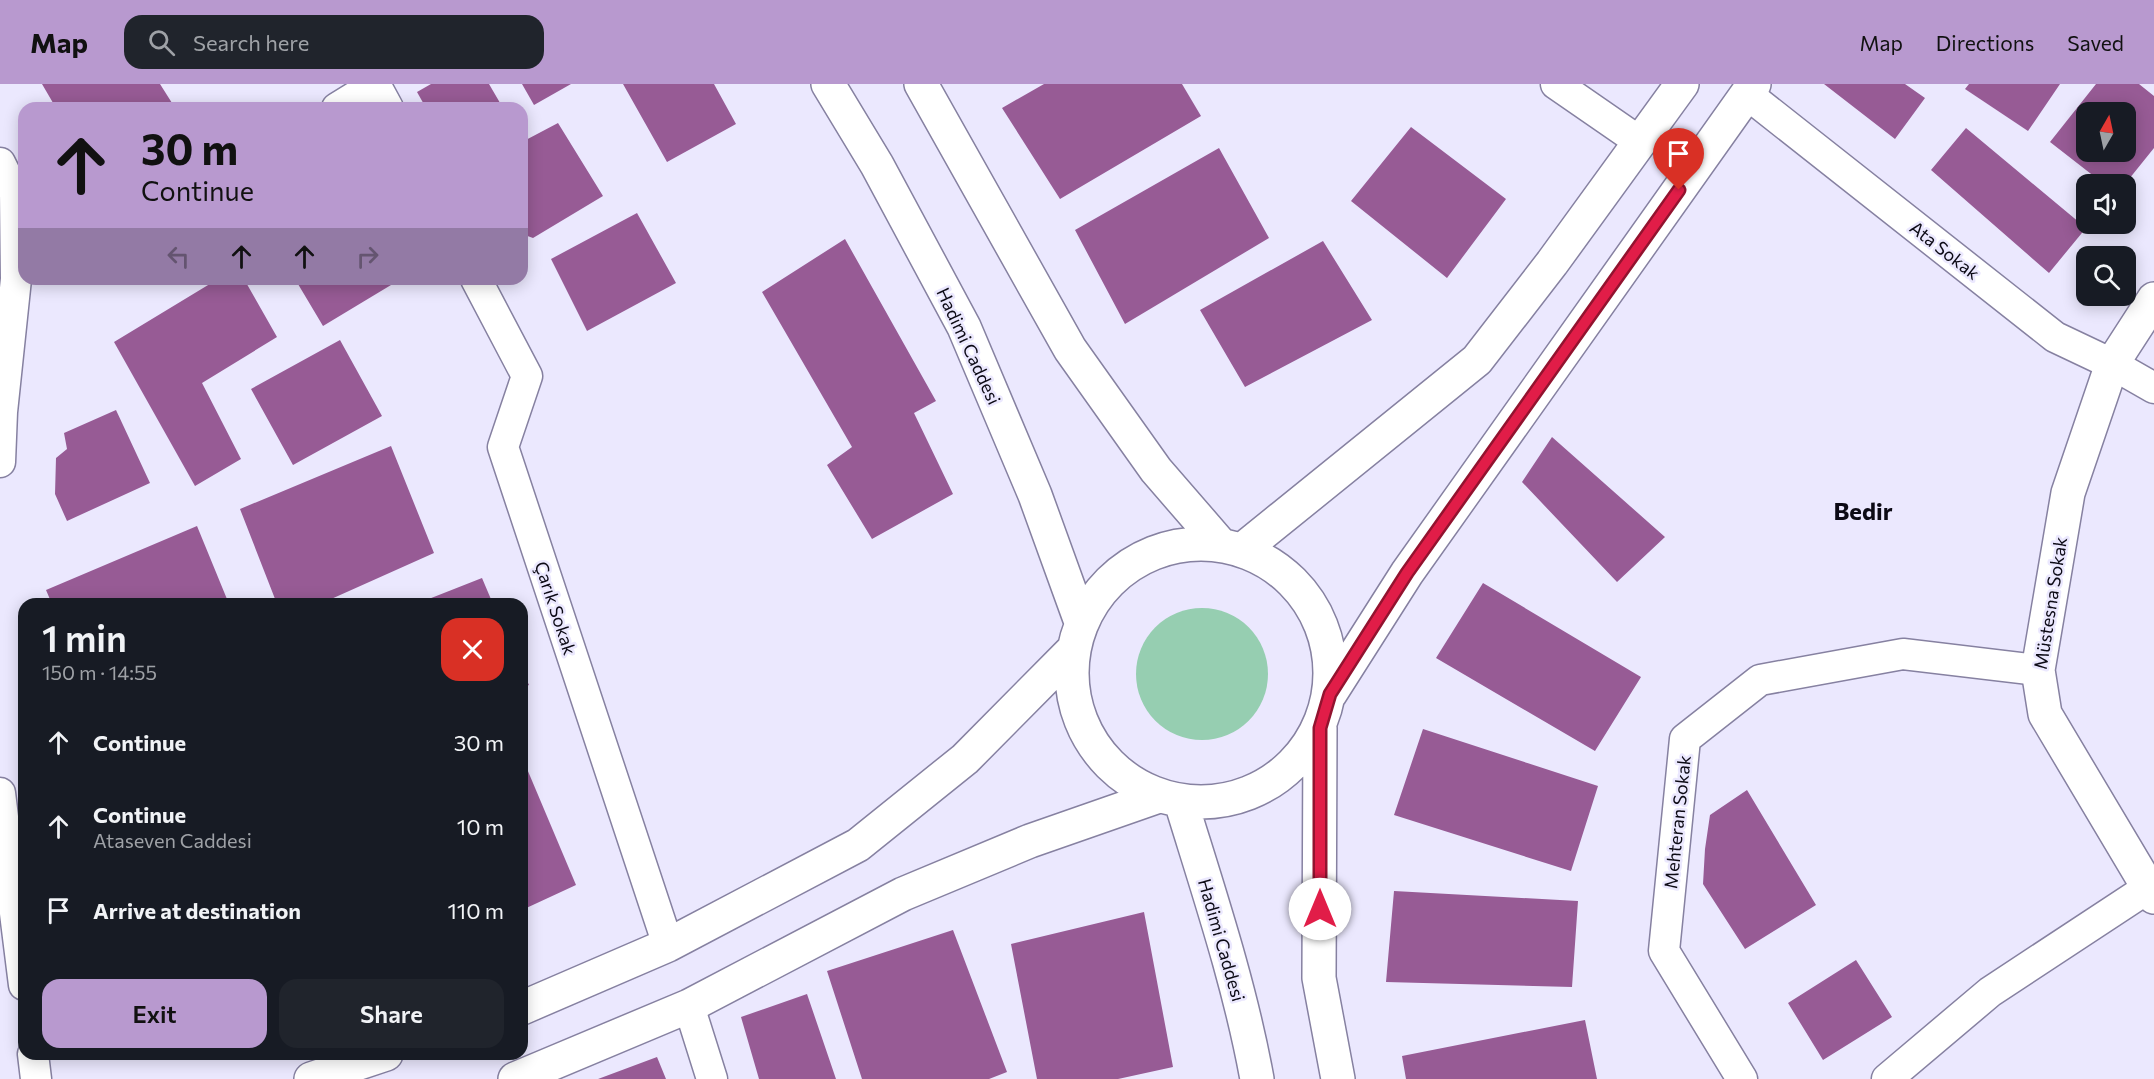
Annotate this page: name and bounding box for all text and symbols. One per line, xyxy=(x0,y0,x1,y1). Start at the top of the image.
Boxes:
search box xyxy=(124,15,544,69)
text: Map xyxy=(30,25,88,59)
icon: search xyxy=(145,26,178,59)
text: Search here xyxy=(193,29,309,56)
text: Map xyxy=(1860,30,1903,55)
text: Directions xyxy=(1936,30,2034,55)
text: Saved xyxy=(2067,30,2124,55)
north arrow xyxy=(2076,102,2136,162)
map controls xyxy=(2076,102,2136,306)
text: 30 m xyxy=(141,122,238,174)
icon: ahead xyxy=(42,126,120,204)
pin xyxy=(1653,128,1704,190)
icon: arrive xyxy=(1662,137,1695,170)
text: Continue xyxy=(141,174,254,207)
button: sound xyxy=(2076,174,2136,234)
street label: Ata Sokak xyxy=(1906,216,1984,284)
icon: left xyxy=(162,240,195,273)
icon: ahead xyxy=(225,240,258,273)
icon: ahead xyxy=(288,240,321,273)
icon: right xyxy=(351,240,384,273)
button: search xyxy=(2076,246,2136,306)
street label: Hadimi Caddesi xyxy=(932,284,1006,408)
district label: Bedir xyxy=(1833,496,1893,525)
street label: Müstesna Sokak xyxy=(2029,535,2071,671)
street label: Çarık Sokak xyxy=(531,558,582,658)
text: 1 min xyxy=(42,615,127,659)
button: close xyxy=(441,618,504,681)
text: 150 m · 14:55 xyxy=(42,660,157,684)
icon: ahead xyxy=(42,726,75,759)
text: Continue xyxy=(93,729,186,756)
text: 30 m xyxy=(454,729,504,756)
street label: Mehteran Sokak xyxy=(1659,754,1695,890)
text: Continue xyxy=(93,801,186,828)
icon: ahead xyxy=(42,810,75,843)
text: 10 m xyxy=(457,813,504,840)
text: Ataseven Caddesi xyxy=(93,828,252,852)
street label: Hadimi Caddesi xyxy=(1194,876,1250,1004)
position arrow xyxy=(1288,877,1352,941)
icon: arrive xyxy=(42,894,75,927)
text: Arrive at destination xyxy=(93,897,301,924)
text: 110 m xyxy=(447,897,504,924)
button: Exit xyxy=(42,979,267,1048)
button: Share xyxy=(279,979,504,1048)

